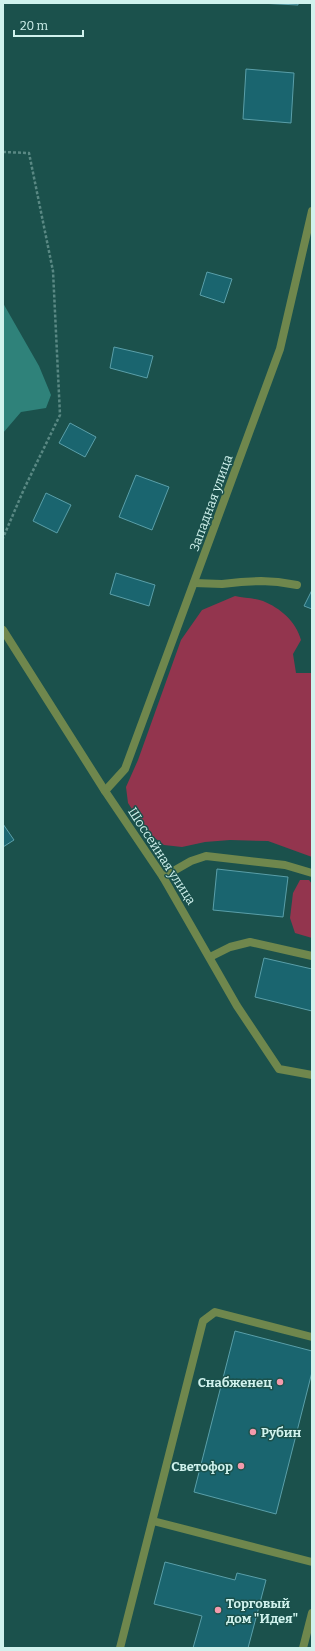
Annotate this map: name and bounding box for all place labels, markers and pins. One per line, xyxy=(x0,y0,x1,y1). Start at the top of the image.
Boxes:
place label: Снабженец xyxy=(198,1375,272,1390)
marker: Снабженец xyxy=(275,1377,285,1387)
place label: Рубин xyxy=(261,1425,302,1440)
marker: Рубин xyxy=(248,1427,258,1437)
place label: Светофор xyxy=(171,1459,233,1474)
marker: Светофор xyxy=(236,1461,246,1471)
place label: Торговый дом "Идея" xyxy=(226,1596,298,1626)
marker: Торговый дом "Идея" xyxy=(213,1605,223,1615)

